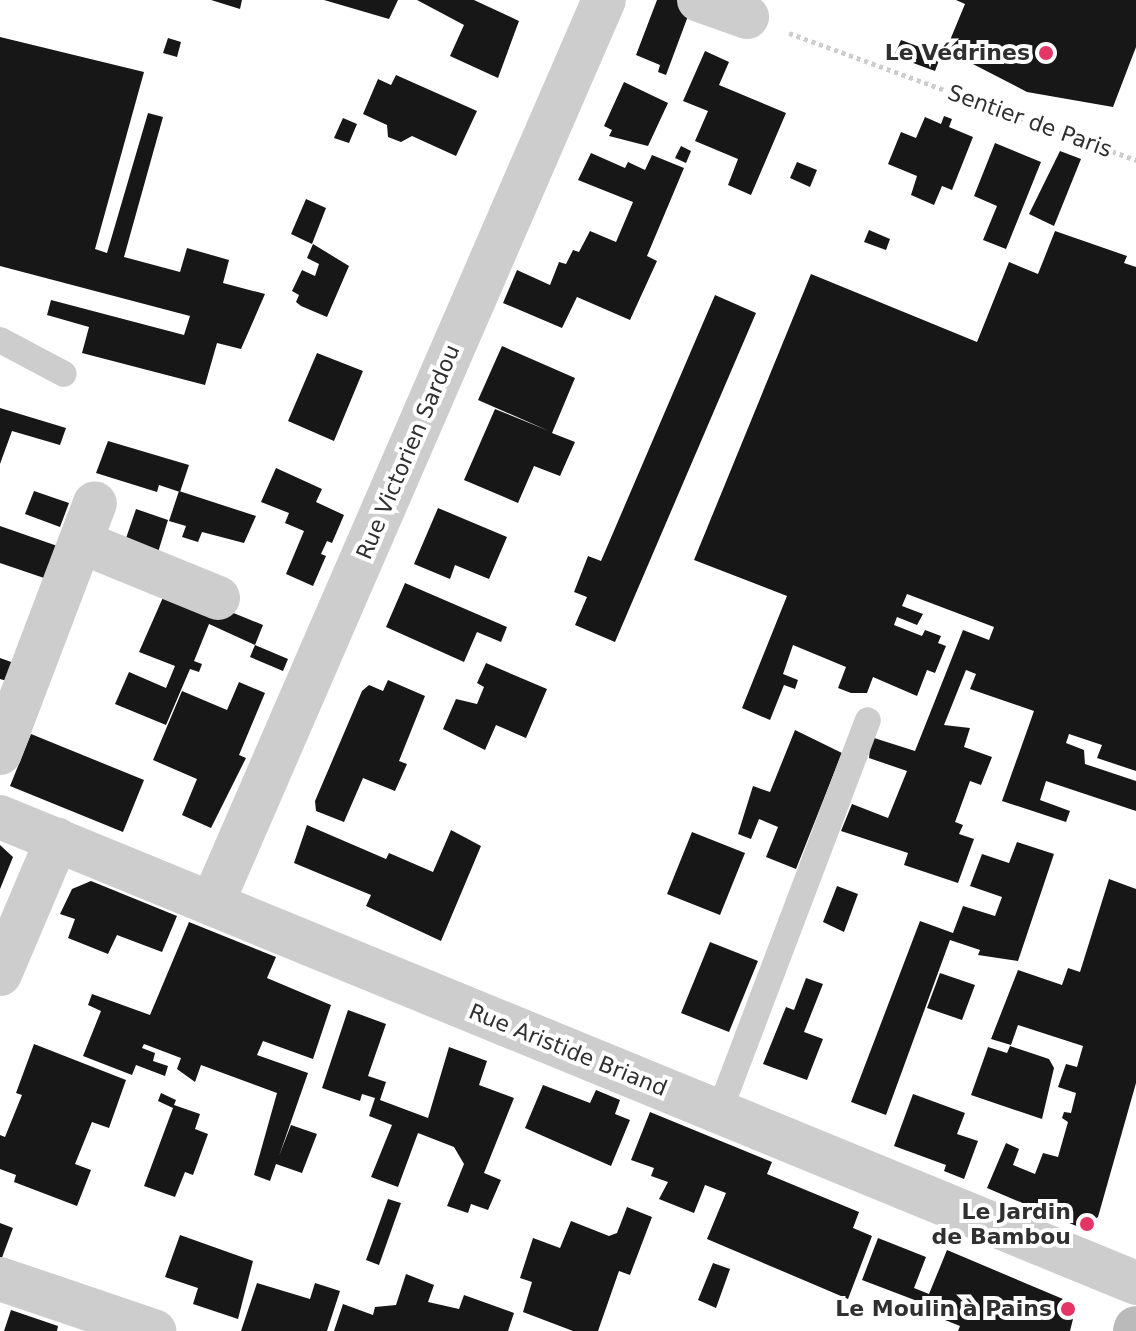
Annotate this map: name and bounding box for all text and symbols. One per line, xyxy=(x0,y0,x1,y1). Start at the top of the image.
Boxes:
place label: Le Védrines xyxy=(885,40,1030,66)
marker: Le Védrines xyxy=(1037,44,1055,62)
street label: Sentier de Paris xyxy=(944,79,1116,163)
street label: Rue Victorien Sardou xyxy=(351,341,465,563)
street label: Rue Aristide Briand xyxy=(465,998,671,1102)
place label: Le Jardin de Bambou xyxy=(932,1198,1071,1250)
marker: Le Jardin de Bambou xyxy=(1078,1215,1096,1233)
place label: Le Moulin à Pains xyxy=(835,1296,1052,1322)
marker: Le Moulin à Pains xyxy=(1059,1300,1077,1318)

